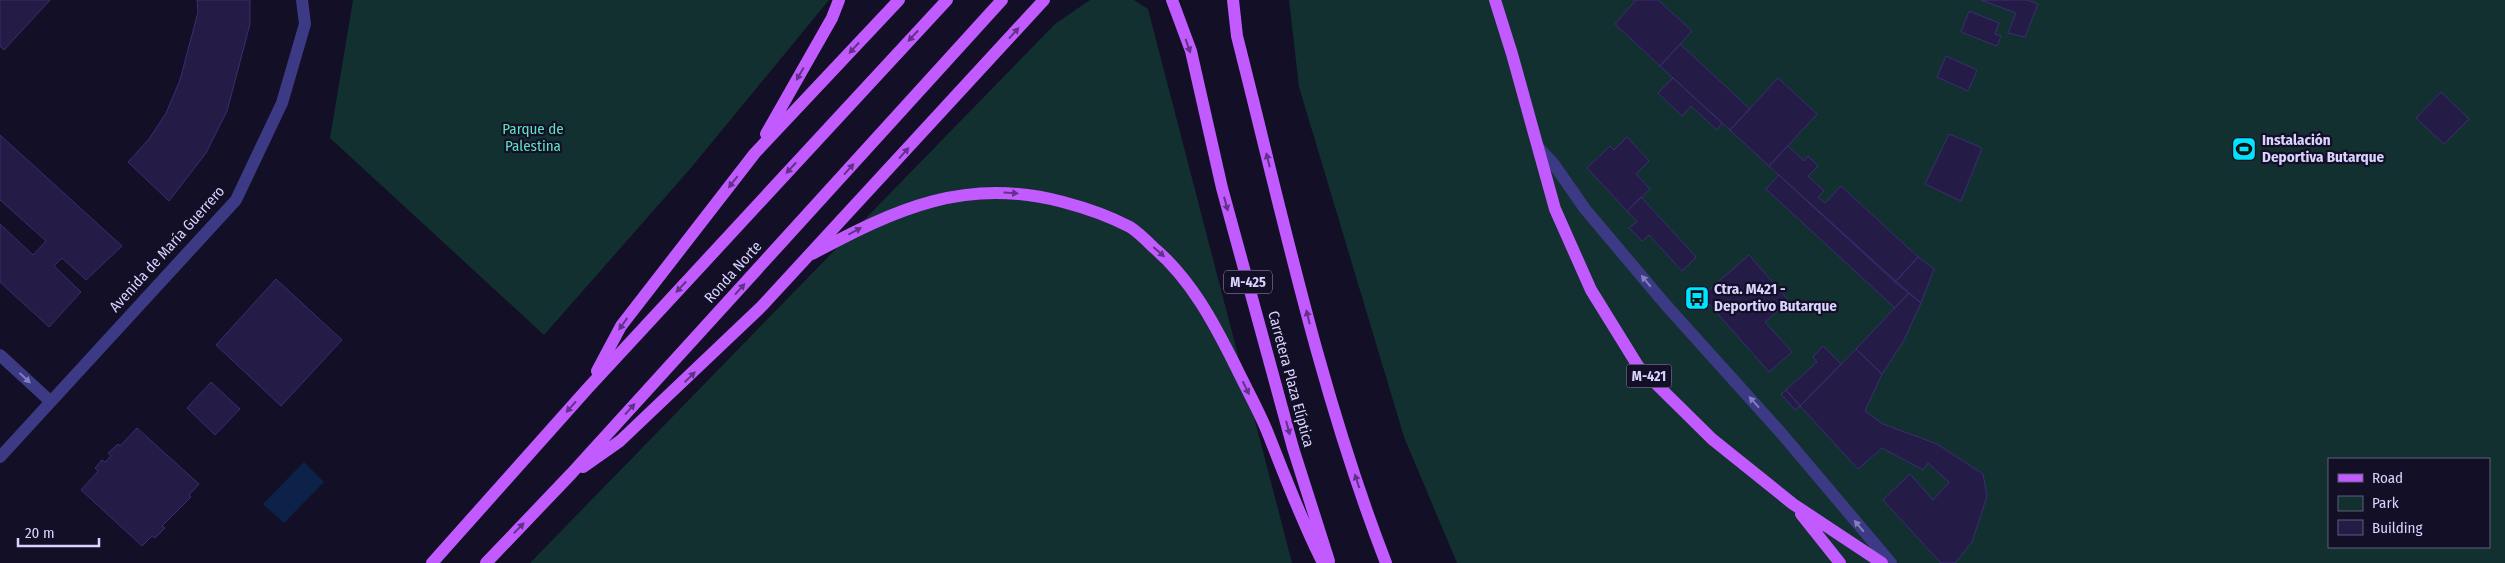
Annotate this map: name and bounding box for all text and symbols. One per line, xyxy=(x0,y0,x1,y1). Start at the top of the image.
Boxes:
one-way arrow xyxy=(1008,27,1020,39)
one-way arrow xyxy=(907,29,919,41)
one-way arrow xyxy=(1185,39,1193,54)
one-way arrow xyxy=(848,42,860,54)
one-way arrow xyxy=(796,68,805,81)
park label: Parque de Palestina xyxy=(502,120,564,155)
place label: Instalación Deportiva Butarque xyxy=(2262,131,2384,166)
sports icon: Instalación Deportiva Butarque xyxy=(2231,136,2257,162)
one-way arrow xyxy=(898,148,910,160)
one-way arrow xyxy=(1264,152,1272,167)
one-way arrow xyxy=(785,161,797,173)
one-way arrow xyxy=(843,163,855,175)
one-way arrow xyxy=(728,175,738,189)
street label: Avenida de María Guerrero xyxy=(106,182,228,316)
one-way arrow xyxy=(1004,190,1020,198)
one-way arrow xyxy=(1223,196,1231,211)
one-way arrow xyxy=(848,227,863,235)
street label: Ronda Norte xyxy=(701,237,765,307)
one-way arrow xyxy=(1153,246,1165,257)
road number: M-425 xyxy=(1224,270,1272,294)
one-way arrow xyxy=(1640,275,1652,287)
one-way arrow xyxy=(675,280,687,292)
place label: Ctra. M421 - Deportivo Butarque xyxy=(1714,280,1837,315)
one-way arrow xyxy=(734,282,745,295)
bus stop icon: Ctra. M421 - Deportivo Butarque xyxy=(1684,285,1710,311)
street label: Carretera Plaza Elíptica xyxy=(1264,309,1318,449)
one-way arrow xyxy=(1304,310,1312,325)
one-way arrow xyxy=(618,317,628,331)
road number: M-421 xyxy=(1626,364,1672,388)
one-way arrow xyxy=(683,371,695,383)
one-way arrow xyxy=(19,372,31,384)
one-way arrow xyxy=(1242,381,1250,395)
one-way arrow xyxy=(1748,396,1759,409)
one-way arrow xyxy=(565,400,577,412)
one-way arrow xyxy=(624,403,636,415)
one-way arrow xyxy=(1284,421,1292,436)
legend xyxy=(2328,458,2490,548)
text: Road xyxy=(2372,469,2403,487)
one-way arrow xyxy=(1353,473,1361,488)
text: Park xyxy=(2372,494,2399,512)
scale bar xyxy=(18,516,99,548)
one-way arrow xyxy=(1854,519,1865,532)
text: Building xyxy=(2372,519,2423,537)
one-way arrow xyxy=(513,522,525,534)
text: 20 m xyxy=(25,524,55,542)

